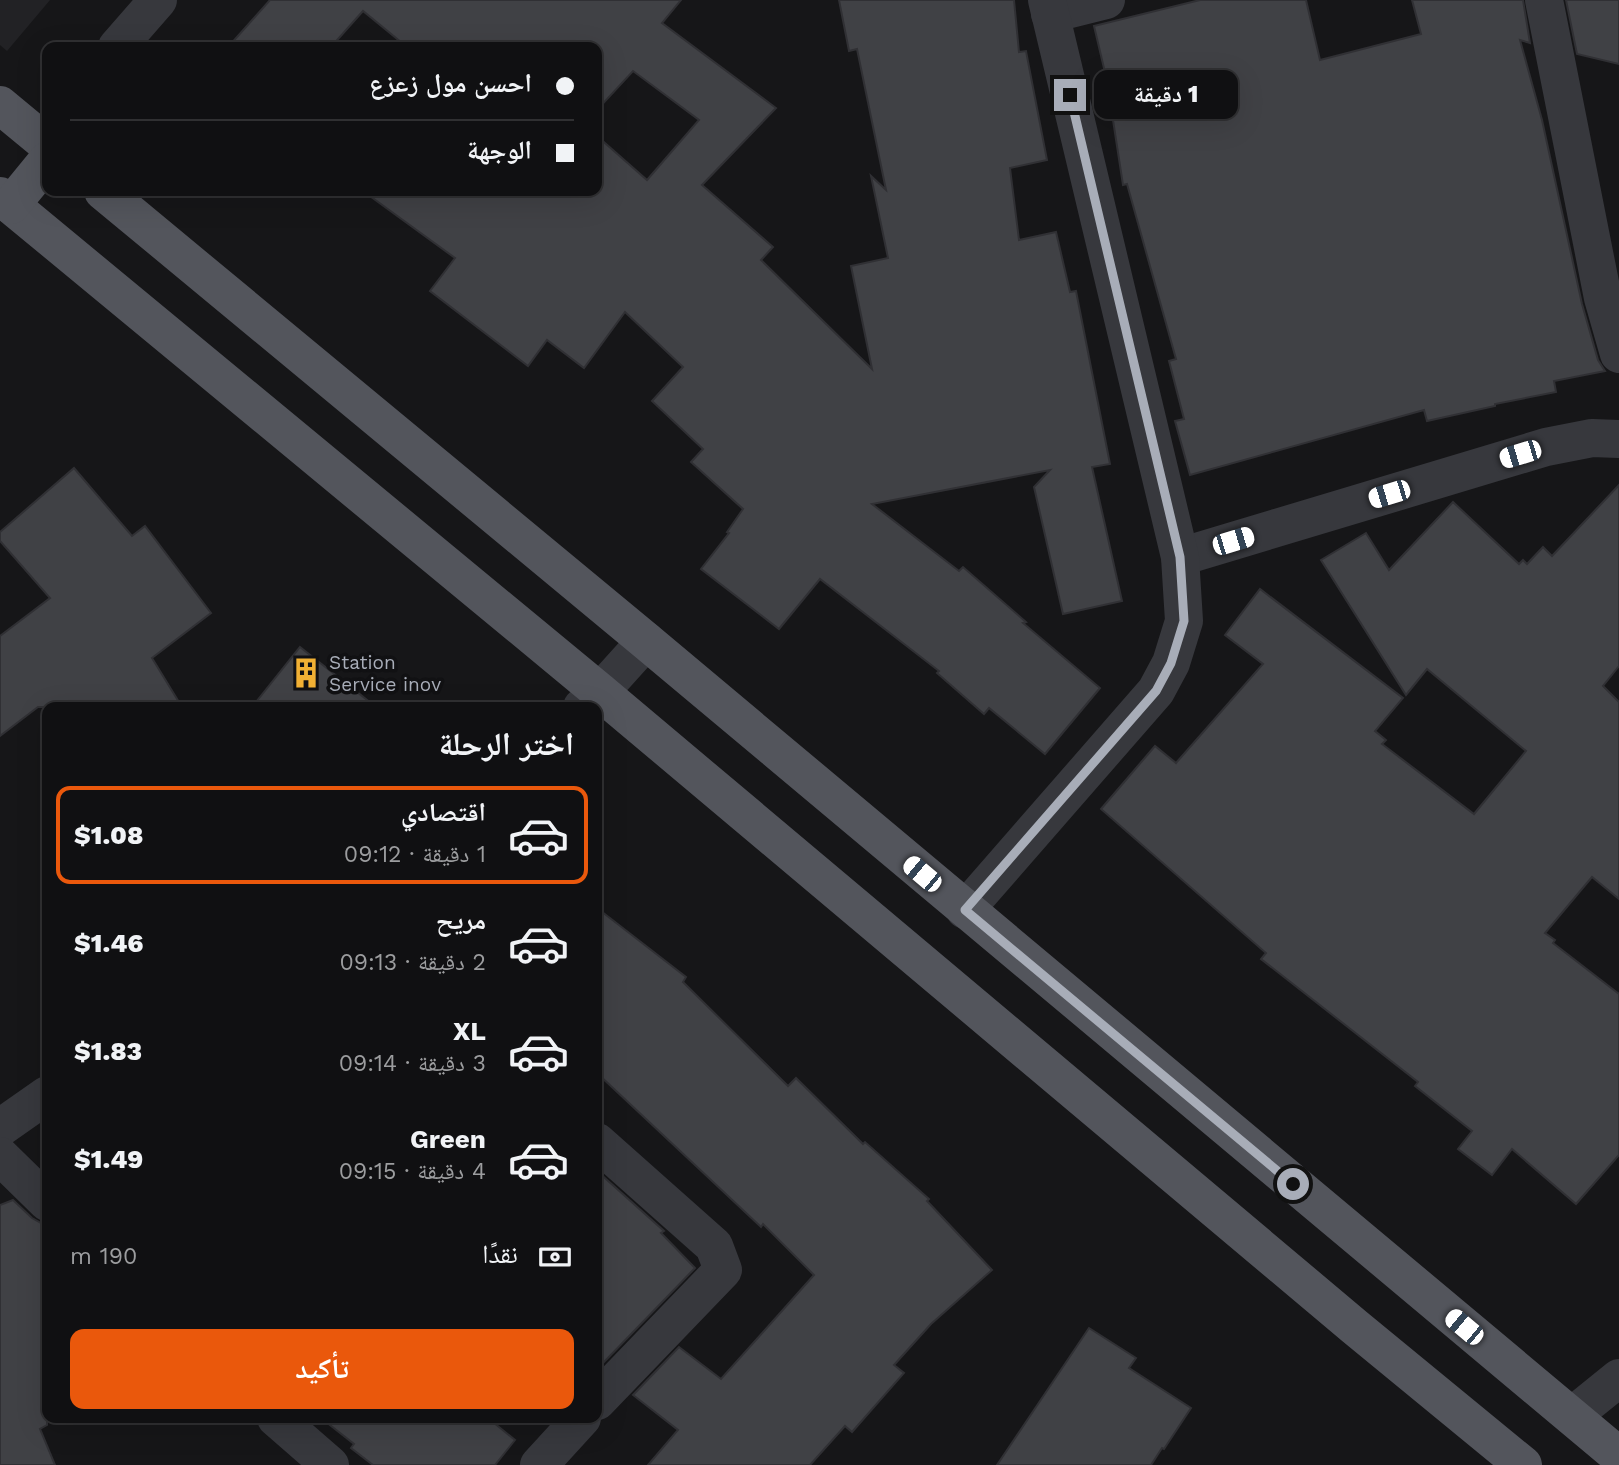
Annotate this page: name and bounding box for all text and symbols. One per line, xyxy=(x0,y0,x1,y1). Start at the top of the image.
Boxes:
text: احسن مول زعزع xyxy=(369,68,532,98)
callout: 1 دقيقة xyxy=(1094,70,1238,119)
route end xyxy=(1054,79,1086,111)
text: 1 دقيقة xyxy=(1134,81,1198,108)
text: الوجهة xyxy=(467,135,532,165)
car xyxy=(1497,438,1544,470)
car xyxy=(1366,478,1413,510)
car xyxy=(1210,525,1257,557)
place label: Station Service inov xyxy=(329,651,441,696)
building icon: Station Service inov xyxy=(289,656,323,690)
text: اختر الرحلة xyxy=(439,725,574,763)
text: اقتصادي xyxy=(401,797,486,827)
icon: car xyxy=(507,804,570,867)
text: $1.08 xyxy=(74,820,143,850)
text: 1 دقيقة · 09:12 xyxy=(344,841,486,868)
car xyxy=(900,852,945,896)
text: مريح xyxy=(436,905,486,935)
icon: car xyxy=(507,912,570,975)
text: $1.46 xyxy=(74,928,143,958)
text: 2 دقيقة · 09:13 xyxy=(339,949,486,976)
text: XL xyxy=(453,1016,486,1046)
icon: car xyxy=(507,1020,570,1083)
text: $1.83 xyxy=(74,1036,142,1066)
text: 3 دقيقة · 09:14 xyxy=(339,1050,486,1077)
text: Green xyxy=(410,1124,486,1154)
icon: car xyxy=(507,1128,570,1191)
text: $1.49 xyxy=(74,1144,143,1174)
text: 4 دقيقة · 09:15 xyxy=(339,1158,486,1185)
route start xyxy=(1277,1168,1309,1200)
icon: cash xyxy=(536,1238,574,1276)
text: نقدًا xyxy=(482,1239,518,1269)
text: 190 m xyxy=(70,1243,137,1270)
car xyxy=(1442,1305,1487,1349)
button: تأكيد xyxy=(70,1329,574,1409)

